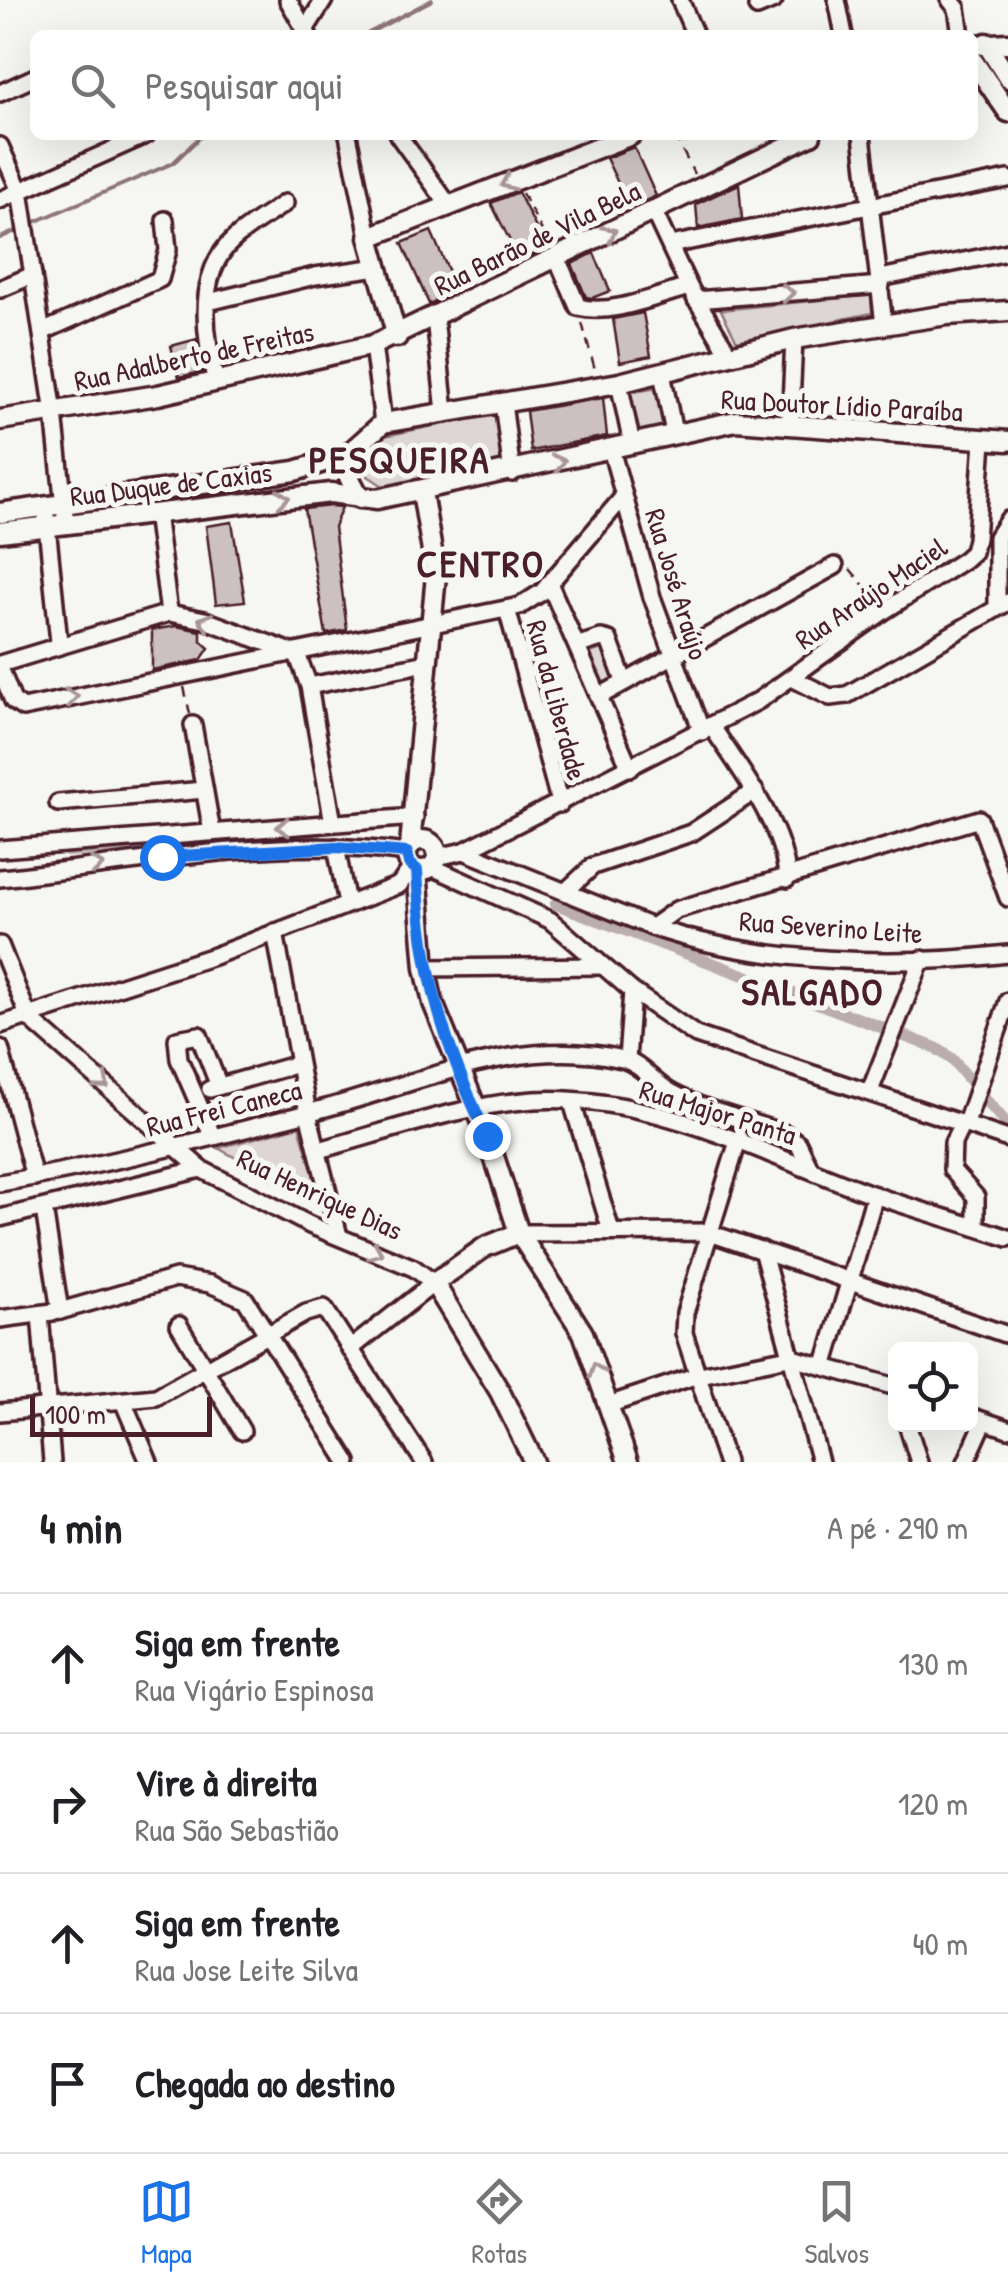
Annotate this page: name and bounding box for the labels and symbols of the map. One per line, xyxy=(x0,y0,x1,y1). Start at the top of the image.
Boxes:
one-way arrow xyxy=(500,171,517,191)
street label: Rua Barão de Vila Bela xyxy=(428,172,647,304)
one-way arrow xyxy=(600,225,618,245)
one-way arrow xyxy=(781,282,797,304)
street label: Rua Adalberto de Freitas xyxy=(71,312,317,400)
street label: Rua Doutor Lídio Paraíba xyxy=(720,380,964,430)
district label: PESQUEIRA xyxy=(309,433,491,485)
street label: Rua Duque de Caxias xyxy=(68,453,274,515)
one-way arrow xyxy=(550,453,567,474)
one-way arrow xyxy=(276,488,292,509)
street label: Rua José Araújo xyxy=(636,504,718,664)
street label: Rua Araújo Maciel xyxy=(788,528,955,658)
district label: CENTRO xyxy=(416,537,546,589)
one-way arrow xyxy=(197,612,214,632)
street label: Rua da Liberdade xyxy=(517,616,597,784)
one-way arrow xyxy=(64,688,81,709)
one-way arrow xyxy=(275,816,291,837)
route start xyxy=(140,835,186,881)
one-way arrow xyxy=(88,856,105,877)
street label: Rua Severino Leite xyxy=(738,902,924,952)
district label: SALGADO xyxy=(741,965,885,1017)
street label: Rua Frei Caneca xyxy=(143,1070,305,1146)
street label: Rua Major Panta xyxy=(635,1070,801,1154)
one-way arrow xyxy=(91,1071,110,1089)
route end xyxy=(465,1114,511,1160)
street label: Rua Henrique Dias xyxy=(231,1139,409,1249)
one-way arrow xyxy=(366,1240,384,1260)
one-way arrow xyxy=(587,1362,607,1379)
scale bar xyxy=(30,1392,212,1436)

